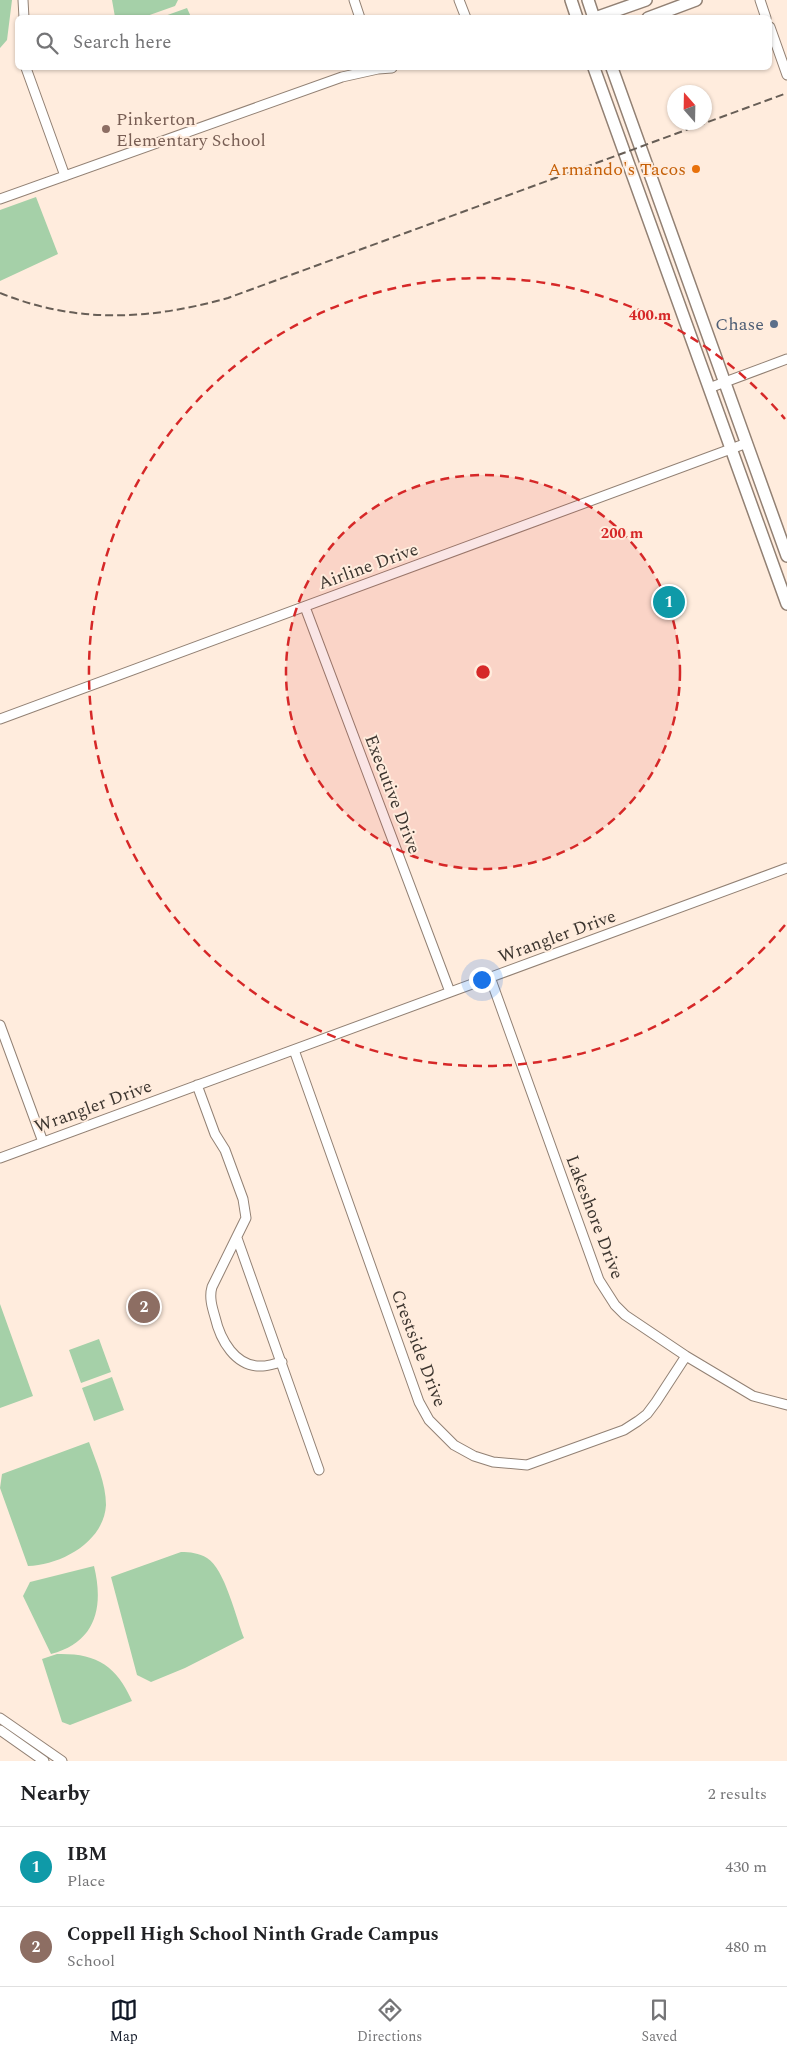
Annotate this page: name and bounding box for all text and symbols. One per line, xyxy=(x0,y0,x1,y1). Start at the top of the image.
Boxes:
search box xyxy=(15,15,772,70)
text: Search here xyxy=(73,28,172,57)
icon: search xyxy=(33,29,61,57)
north arrow xyxy=(667,85,712,130)
place label: Pinkerton Elementary School xyxy=(116,106,266,154)
marker: Pinkerton Elementary School xyxy=(100,123,112,135)
place label: Armando's Tacos xyxy=(548,156,686,183)
marker: Armando's Tacos xyxy=(690,163,702,175)
text: 400 m xyxy=(629,304,672,327)
place label: Chase xyxy=(715,311,764,338)
marker: Chase xyxy=(768,318,780,330)
text: 200 m xyxy=(601,522,644,545)
street label: Airline Drive xyxy=(314,536,422,597)
pin: 1 xyxy=(653,583,685,621)
centre of rings xyxy=(474,663,492,681)
street label: Executive Drive xyxy=(357,731,428,858)
street label: Wrangler Drive xyxy=(495,903,620,970)
your location xyxy=(469,967,495,993)
street label: Wrangler Drive xyxy=(31,1073,156,1140)
street label: Lakeshore Drive xyxy=(558,1151,631,1283)
street label: Crestside Drive xyxy=(384,1286,453,1411)
pin: 2 xyxy=(128,1288,160,1326)
text: Nearby xyxy=(20,1778,90,1810)
text: 2 results xyxy=(708,1782,767,1806)
text: IBM xyxy=(67,1840,107,1869)
text: 1 xyxy=(32,1855,40,1879)
text: 430 m xyxy=(725,1855,767,1879)
text: Place xyxy=(67,1869,105,1893)
text: Coppell High School Ninth Grade Campus xyxy=(67,1920,439,1949)
text: 2 xyxy=(32,1935,40,1959)
text: 480 m xyxy=(725,1935,767,1959)
text: School xyxy=(67,1949,115,1973)
tab: Map xyxy=(110,1996,138,2047)
tab: Directions xyxy=(357,1996,422,2047)
tab: Saved xyxy=(642,1996,677,2047)

